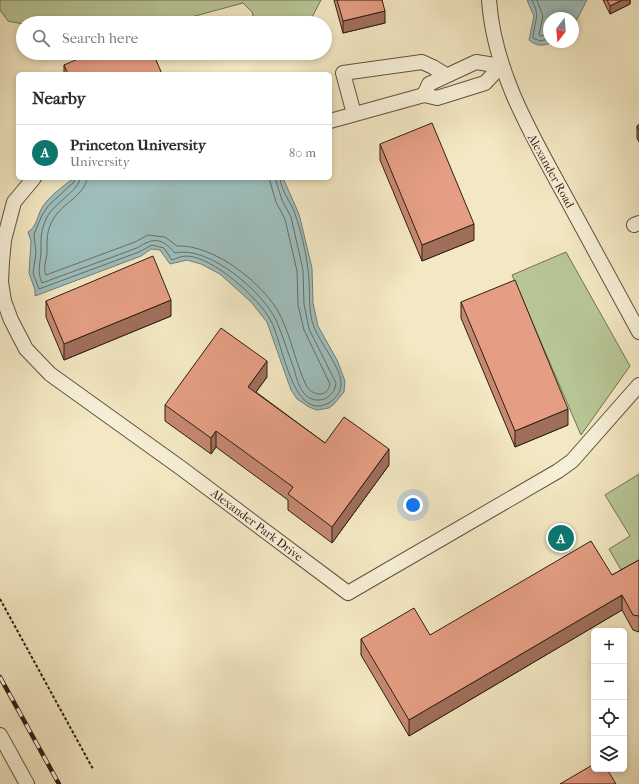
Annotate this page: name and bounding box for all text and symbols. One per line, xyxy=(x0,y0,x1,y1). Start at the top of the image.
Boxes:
north arrow xyxy=(543,12,579,48)
search box xyxy=(16,16,332,60)
icon: search xyxy=(30,27,52,49)
text: Search here xyxy=(62,29,138,47)
text: Nearby xyxy=(32,88,86,108)
street label: Alexander Road xyxy=(524,131,577,211)
text: Princeton University xyxy=(70,136,206,154)
text: A xyxy=(41,145,49,160)
text: 80 m xyxy=(289,145,316,160)
text: University xyxy=(70,154,130,169)
street label: Alexander Park Drive xyxy=(207,485,306,564)
your location xyxy=(403,495,423,515)
pin: A xyxy=(548,523,574,553)
map controls xyxy=(591,628,627,772)
button: + xyxy=(591,628,627,664)
button: − xyxy=(591,664,627,700)
button: locate xyxy=(591,700,627,736)
button: layers xyxy=(591,736,627,772)

